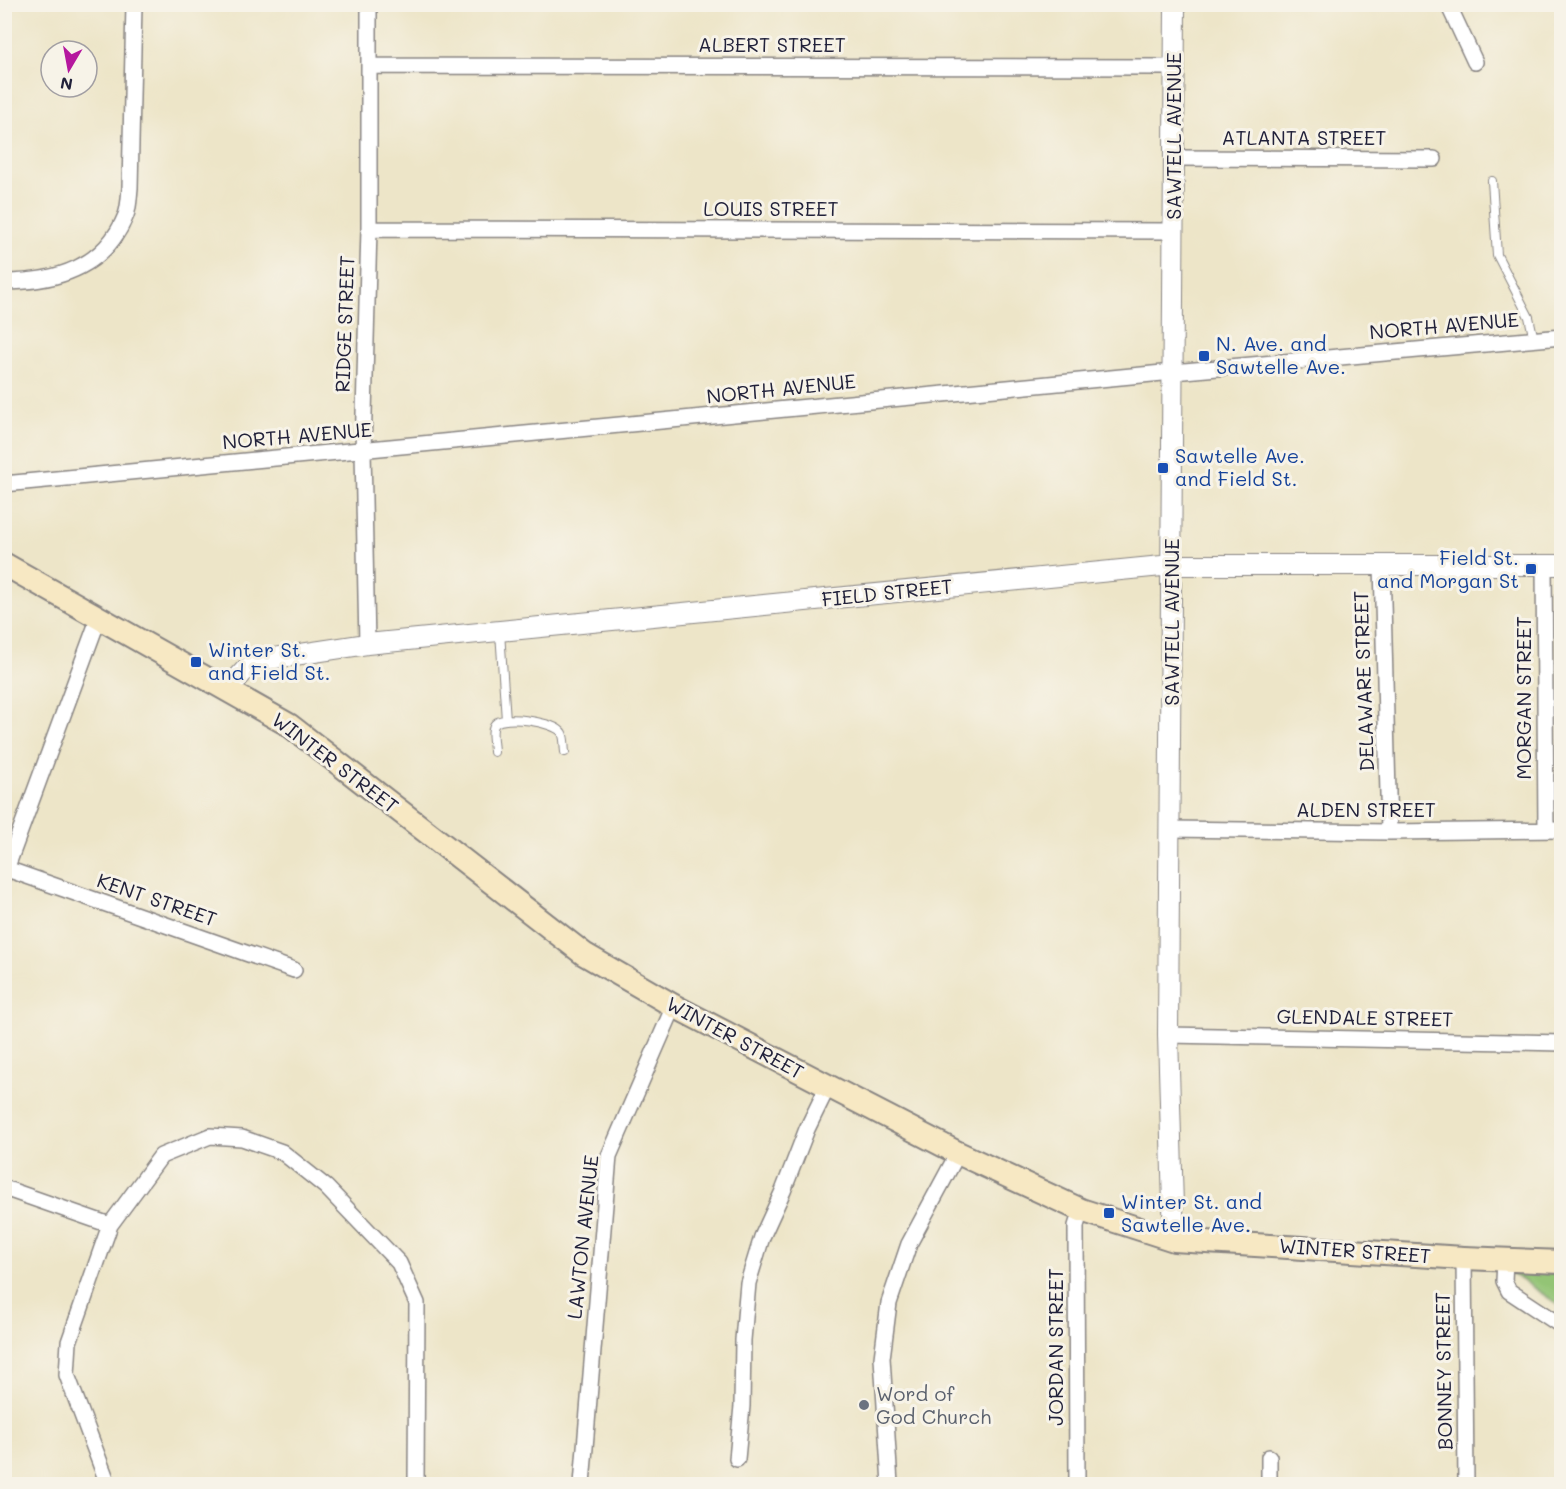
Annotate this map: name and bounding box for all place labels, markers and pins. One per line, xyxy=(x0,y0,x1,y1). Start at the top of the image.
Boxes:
place label: N. Ave. and Sawtelle Ave. xyxy=(1216,330,1346,379)
marker: N. Ave. and Sawtelle Ave. xyxy=(1197,349,1211,363)
place label: Sawtelle Ave. and Field St. xyxy=(1175,442,1305,491)
marker: Sawtelle Ave. and Field St. xyxy=(1156,461,1170,475)
place label: Field St. and Morgan St xyxy=(1377,544,1519,593)
marker: Field St. and Morgan St xyxy=(1524,562,1538,576)
place label: Winter St. and Field St. xyxy=(208,636,330,685)
marker: Winter St. and Field St. xyxy=(189,655,203,669)
place label: Winter St. and Sawtelle Ave. xyxy=(1121,1188,1262,1237)
marker: Winter St. and Sawtelle Ave. xyxy=(1102,1206,1116,1220)
place label: Word of God Church xyxy=(876,1380,991,1429)
marker: Word of God Church xyxy=(857,1398,871,1412)

